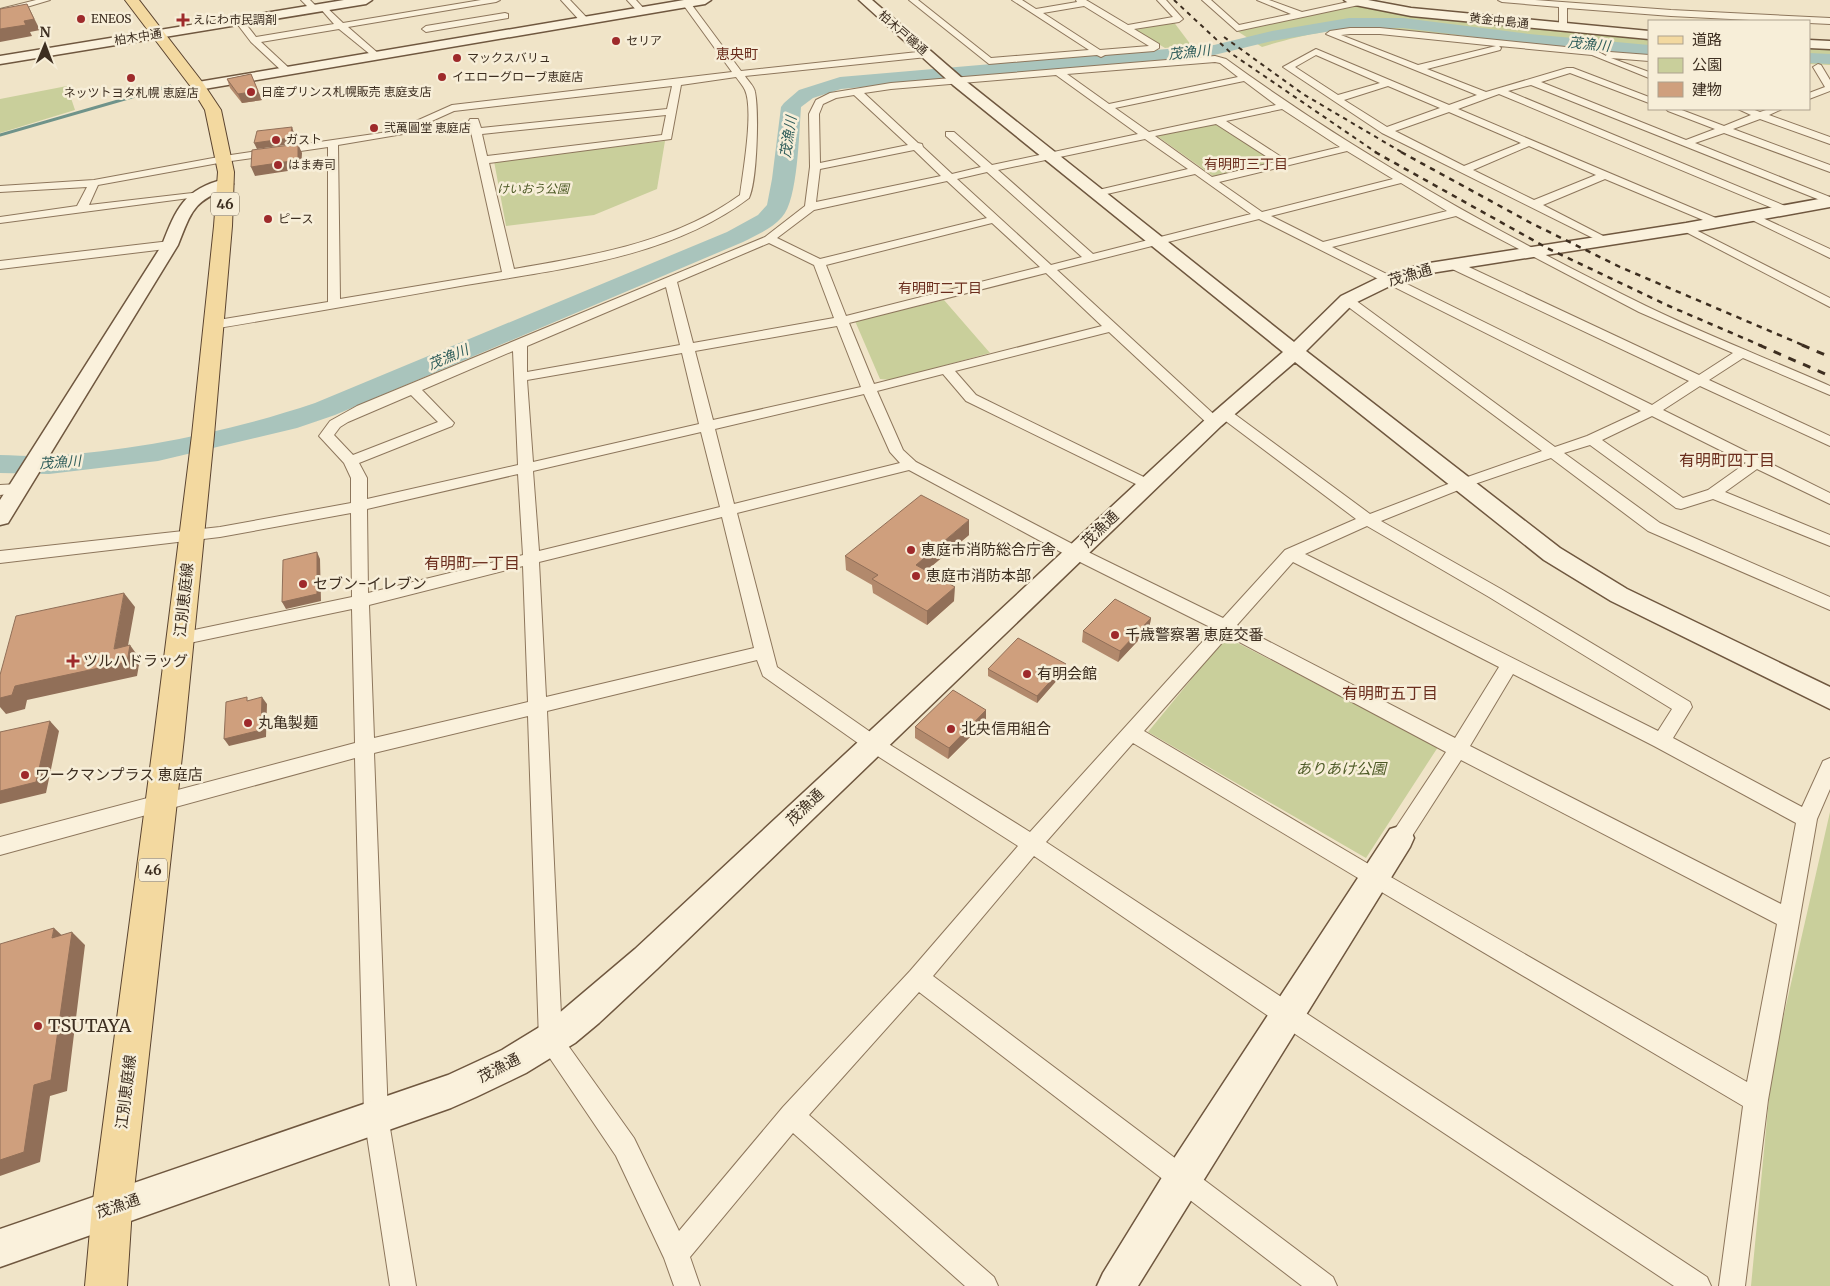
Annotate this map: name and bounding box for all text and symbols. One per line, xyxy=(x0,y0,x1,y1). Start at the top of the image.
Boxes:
street label: 柏木戸磯通 xyxy=(876,7,931,58)
street label: 黄金中島通 xyxy=(1468,10,1530,31)
place label: ENEOS xyxy=(91,11,131,26)
place label: えにわ市民調剤 xyxy=(193,12,277,27)
marker: ENEOS xyxy=(75,13,87,25)
marker: えにわ市民調剤 xyxy=(177,14,189,26)
north arrow xyxy=(20,20,70,70)
legend xyxy=(1648,20,1810,110)
text: N xyxy=(40,23,51,41)
street label: 柏木中通 xyxy=(113,25,163,48)
text: 道路 xyxy=(1692,30,1722,49)
place label: セリア xyxy=(626,33,662,48)
water label: 茂漁川 xyxy=(1567,33,1613,55)
marker: セリア xyxy=(610,35,622,47)
water label: 茂漁川 xyxy=(1167,41,1213,63)
district label: 恵央町 xyxy=(716,45,758,63)
place label: マックスバリュ xyxy=(467,50,551,65)
marker: マックスバリュ xyxy=(451,52,463,64)
text: 公園 xyxy=(1692,55,1722,74)
place label: イエローグローブ恵庭店 xyxy=(452,69,583,84)
marker: イエローグローブ恵庭店 xyxy=(436,71,448,83)
marker: ネッツトヨタ札幌 恵庭店 xyxy=(125,72,137,84)
text: 建物 xyxy=(1692,80,1722,99)
place label: 日産プリンス札幌販売 恵庭支店 xyxy=(261,84,432,99)
place label: ネッツトヨタ札幌 恵庭店 xyxy=(64,85,198,100)
marker: 日産プリンス札幌販売 恵庭支店 xyxy=(245,86,257,98)
water label: 茂漁川 xyxy=(776,113,800,159)
place label: 弐萬圓堂 恵庭店 xyxy=(384,120,471,135)
marker: 弐萬圓堂 恵庭店 xyxy=(368,122,380,134)
place label: ガスト xyxy=(286,132,322,147)
marker: ガスト xyxy=(270,134,282,146)
district label: 有明町三丁目 xyxy=(1204,155,1288,173)
place label: はま寿司 xyxy=(288,157,336,172)
marker: はま寿司 xyxy=(272,159,284,171)
park label: けいおう公園 xyxy=(497,181,571,196)
road number: 46 xyxy=(211,192,239,215)
place label: ピース xyxy=(278,211,313,226)
marker: ピース xyxy=(262,213,274,225)
street label: 茂漁通 xyxy=(1386,259,1434,290)
district label: 有明町二丁目 xyxy=(898,279,982,297)
water label: 茂漁川 xyxy=(425,340,473,373)
district label: 有明町四丁目 xyxy=(1679,450,1775,470)
water label: 茂漁川 xyxy=(38,451,84,472)
street label: 茂漁通 xyxy=(1077,506,1122,551)
place label: 恵庭市消防総合庁舎 xyxy=(921,540,1056,559)
marker: 恵庭市消防総合庁舎 xyxy=(905,544,917,556)
district label: 有明町一丁目 xyxy=(424,553,520,573)
street label: 江別恵庭線 xyxy=(170,562,197,638)
place label: 恵庭市消防本部 xyxy=(926,566,1031,585)
marker: 恵庭市消防本部 xyxy=(910,570,922,582)
place label: セブン-イレブン xyxy=(313,574,427,593)
marker: セブン-イレブン xyxy=(297,578,309,590)
place label: 千歳警察署 恵庭交番 xyxy=(1125,625,1264,644)
marker: 千歳警察署 恵庭交番 xyxy=(1109,629,1121,641)
place label: ツルハドラッグ xyxy=(83,651,188,670)
marker: ツルハドラッグ xyxy=(67,655,79,667)
place label: 有明会館 xyxy=(1037,664,1097,683)
marker: 有明会館 xyxy=(1021,668,1033,680)
district label: 有明町五丁目 xyxy=(1342,683,1438,703)
place label: 丸亀製麺 xyxy=(258,713,318,732)
marker: 丸亀製麺 xyxy=(242,717,254,729)
place label: 北央信用組合 xyxy=(961,719,1051,738)
marker: 北央信用組合 xyxy=(945,723,957,735)
park label: ありあけ公園 xyxy=(1296,759,1388,778)
place label: ワークマンプラス 恵庭店 xyxy=(35,765,203,784)
marker: ワークマンプラス 恵庭店 xyxy=(19,769,31,781)
street label: 茂漁通 xyxy=(782,784,827,829)
road number: 46 xyxy=(139,858,167,882)
place label: TSUTAYA xyxy=(48,1014,132,1037)
marker: TSUTAYA xyxy=(32,1020,44,1032)
street label: 茂漁通 xyxy=(474,1049,523,1086)
street label: 江別恵庭線 xyxy=(112,1054,140,1130)
street label: 茂漁通 xyxy=(93,1189,142,1222)

